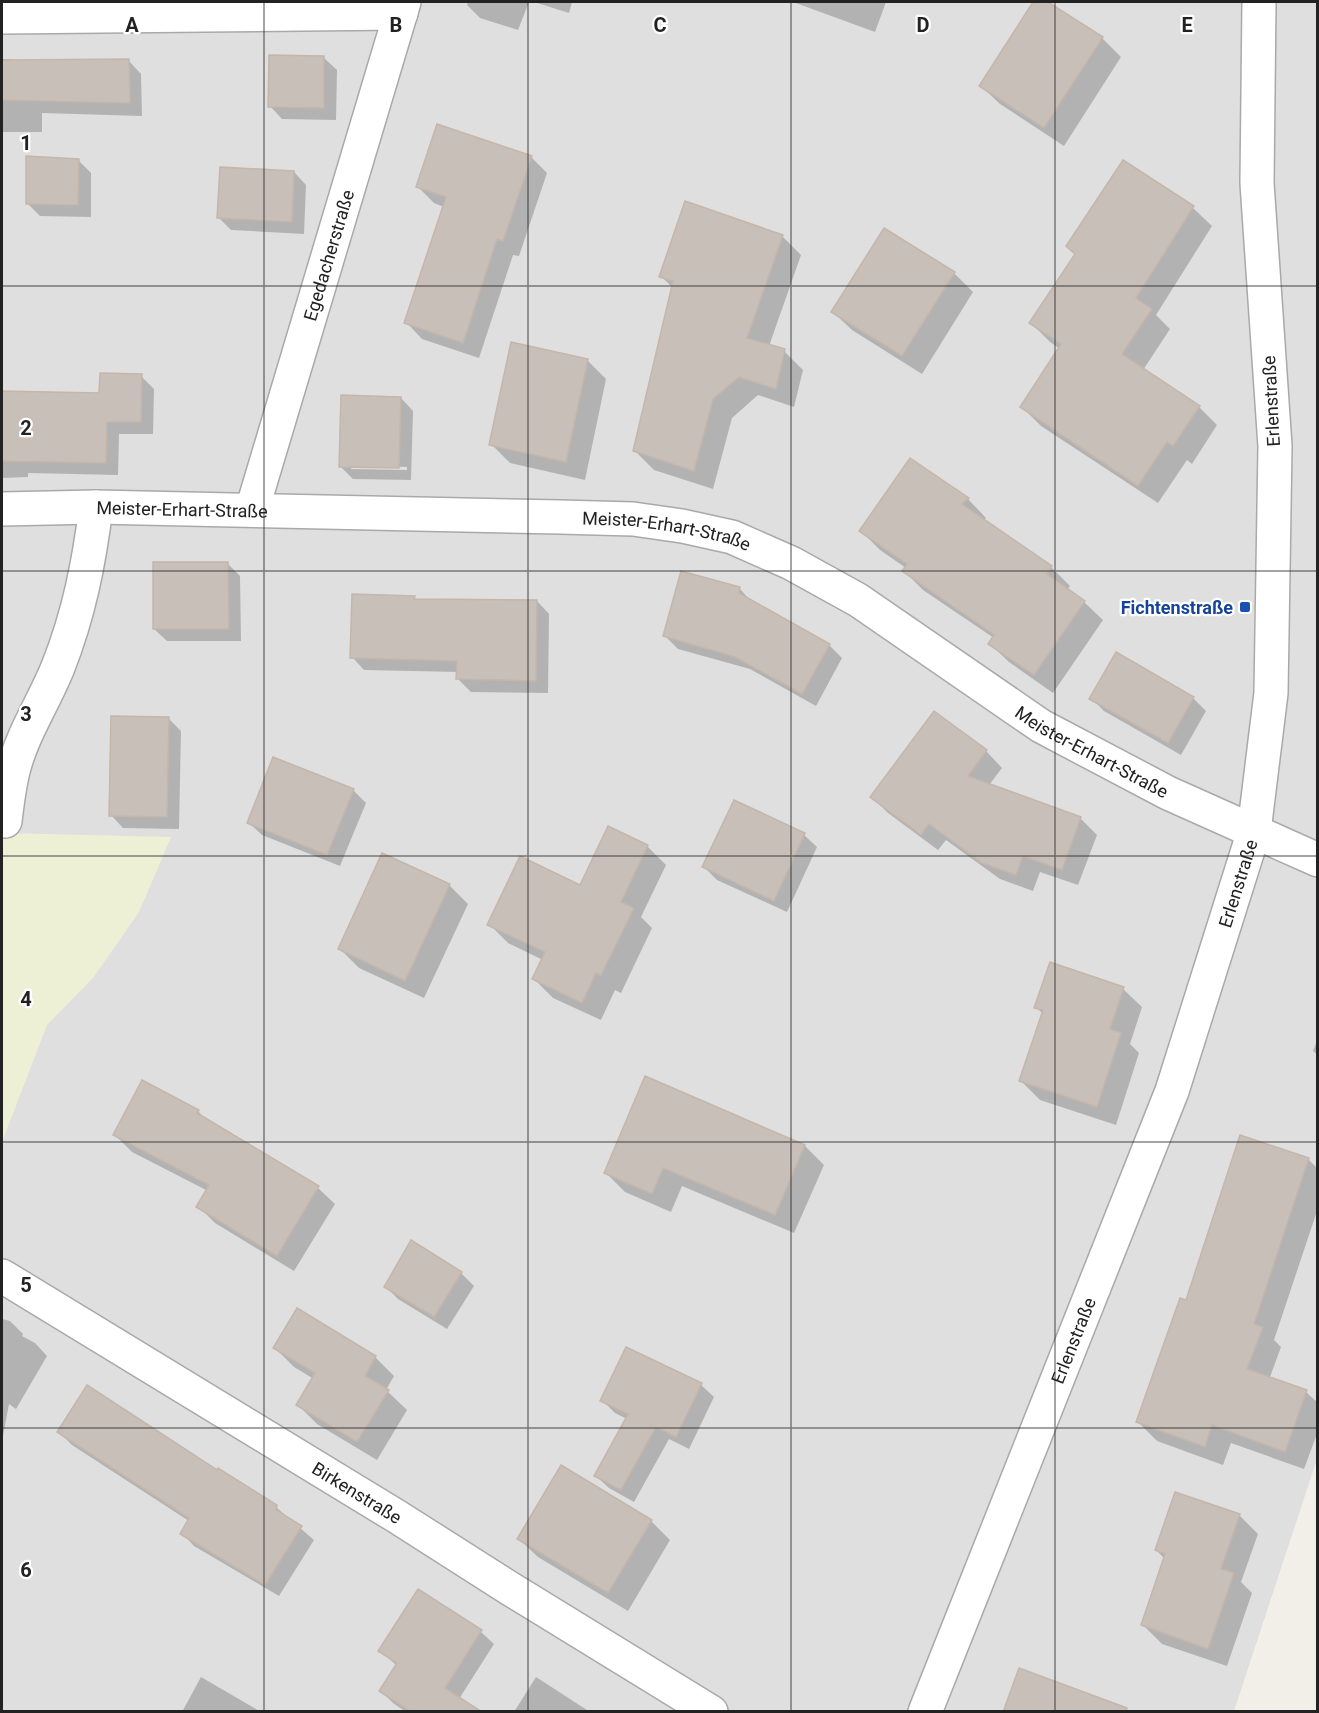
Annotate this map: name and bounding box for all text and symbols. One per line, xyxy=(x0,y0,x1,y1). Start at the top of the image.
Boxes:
text: A xyxy=(125,13,139,37)
text: B xyxy=(390,13,402,37)
text: C xyxy=(653,13,667,37)
text: D xyxy=(917,13,930,37)
text: E xyxy=(1181,13,1193,37)
text: 1 xyxy=(20,131,32,155)
street label: Egedacherstraße xyxy=(299,187,358,323)
street label: Erlenstraße xyxy=(1258,355,1284,447)
text: 2 xyxy=(20,416,32,440)
street label: Meister-Erhart-Straße xyxy=(96,497,268,521)
street label: Meister-Erhart-Straße xyxy=(582,507,754,555)
place label: Fichtenstraße xyxy=(1121,597,1233,618)
marker: Fichtenstraße xyxy=(1238,600,1252,614)
street label: Meister-Erhart-Straße xyxy=(1011,701,1172,802)
text: 3 xyxy=(20,702,32,726)
street label: Erlenstraße xyxy=(1214,837,1261,930)
text: 4 xyxy=(20,987,32,1011)
text: 5 xyxy=(20,1273,32,1297)
street label: Erlenstraße xyxy=(1046,1294,1099,1387)
street label: Birkenstraße xyxy=(309,1457,406,1528)
text: 6 xyxy=(20,1558,32,1582)

